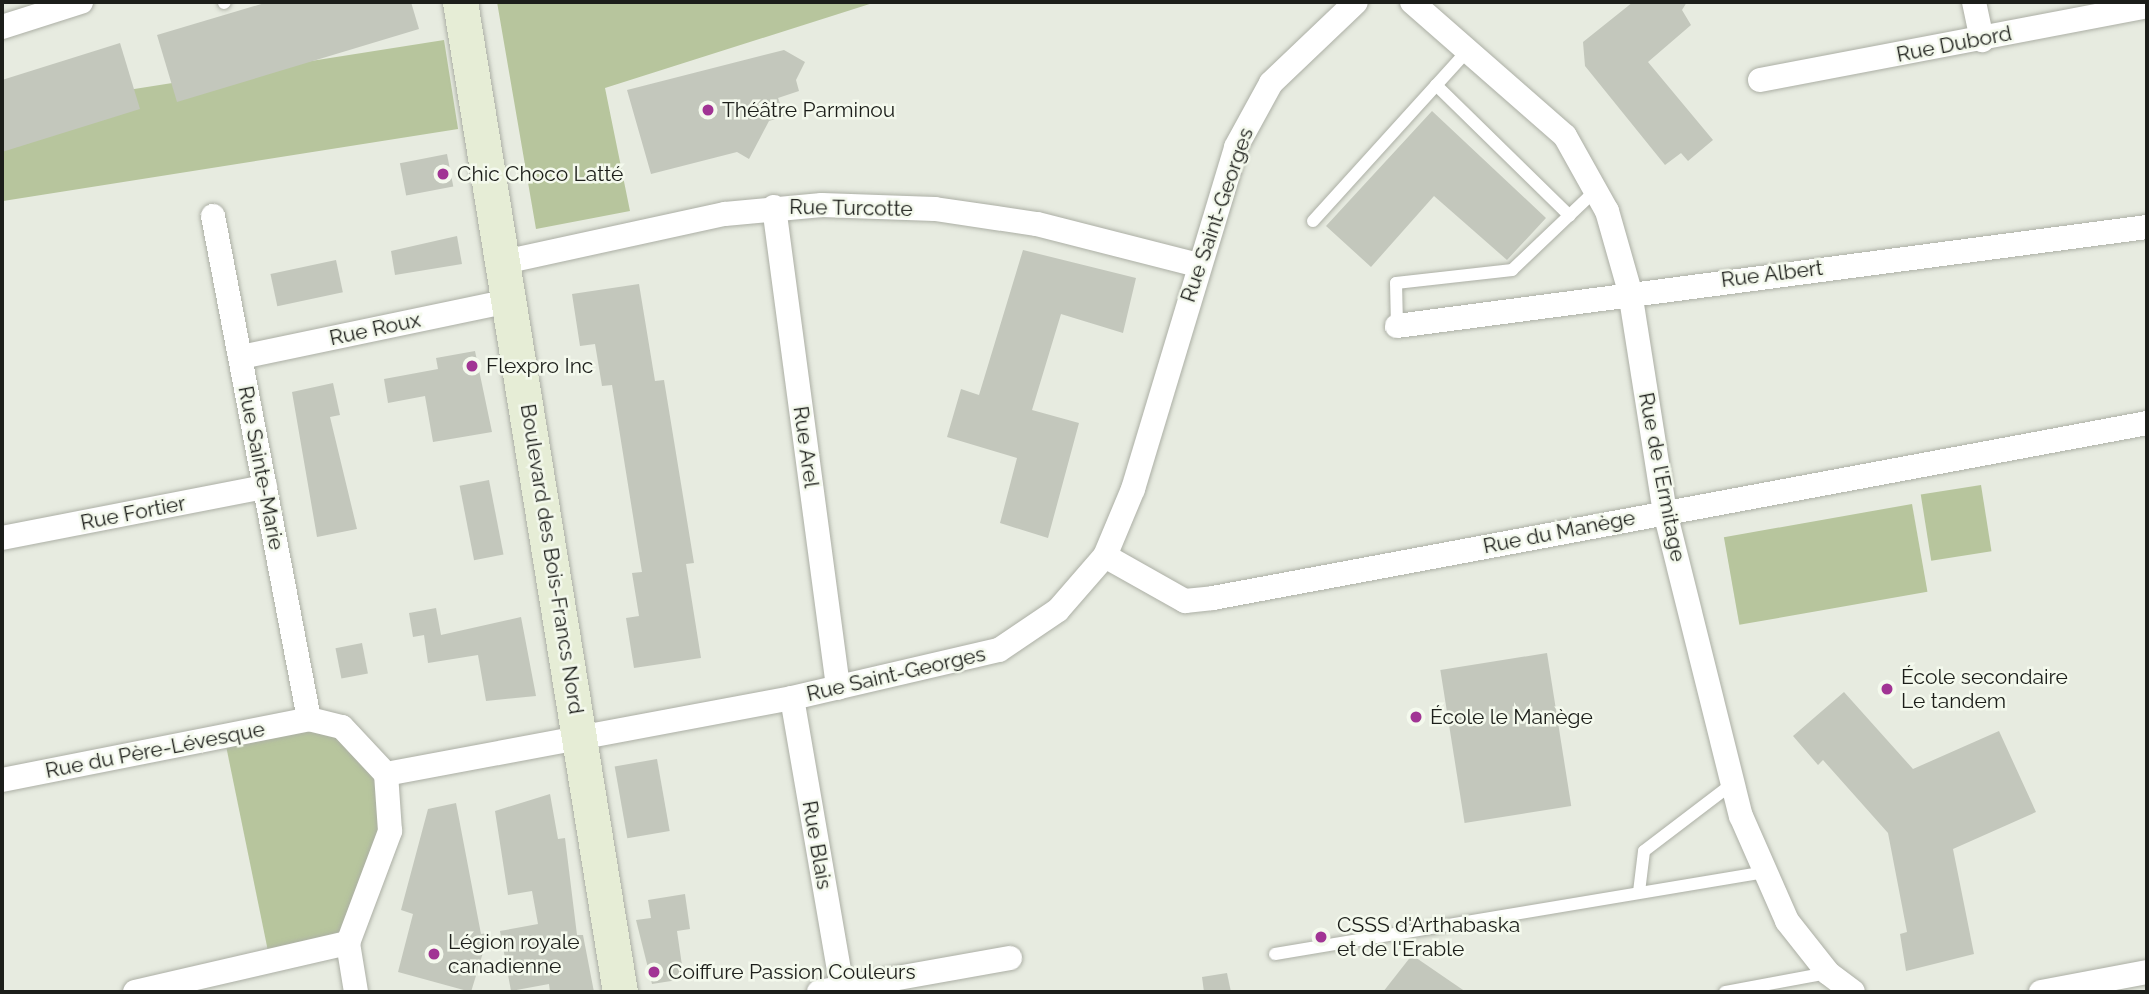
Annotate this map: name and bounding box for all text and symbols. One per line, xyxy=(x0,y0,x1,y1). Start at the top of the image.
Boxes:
street label: Rue Dubord xyxy=(1894,20,2014,68)
place label: Théâtre Parminou xyxy=(722,97,895,123)
marker: Théâtre Parminou xyxy=(700,102,716,118)
street label: Rue Saint-Georges xyxy=(1175,124,1259,306)
place label: Chic Choco Latté xyxy=(457,161,623,187)
marker: Chic Choco Latté xyxy=(435,166,451,182)
street label: Rue Turcotte xyxy=(789,194,913,222)
street label: Rue Albert xyxy=(1719,255,1825,293)
street label: Rue Roux xyxy=(327,307,423,351)
place label: Flexpro Inc xyxy=(486,353,593,379)
marker: Flexpro Inc xyxy=(464,358,480,374)
street label: Rue Sainte-Marie xyxy=(233,384,289,552)
street label: Rue de l'Ermitage xyxy=(1633,390,1691,564)
street label: Boulevard des Bois-Francs Nord xyxy=(515,402,589,716)
street label: Rue Arel xyxy=(788,404,824,490)
street label: Rue Fortier xyxy=(78,490,188,536)
street label: Rue du Manège xyxy=(1481,505,1637,559)
street label: Rue Saint-Georges xyxy=(804,641,988,707)
place label: École secondaire Le tandem xyxy=(1901,664,2068,714)
marker: École secondaire Le tandem xyxy=(1879,681,1895,697)
place label: École le Manège xyxy=(1430,704,1593,730)
marker: École le Manège xyxy=(1408,709,1424,725)
street label: Rue du Père-Lévesque xyxy=(43,716,267,784)
street label: Rue Blais xyxy=(797,799,837,891)
place label: CSSS d'Arthabaska et de l'Erable xyxy=(1337,912,1520,962)
marker: CSSS d'Arthabaska et de l'Erable xyxy=(1311,927,1331,947)
place label: Légion royale canadienne xyxy=(448,929,580,979)
marker: Légion royale canadienne xyxy=(426,946,442,962)
place label: Coiffure Passion Couleurs xyxy=(668,959,916,985)
marker: Coiffure Passion Couleurs xyxy=(646,964,662,980)

